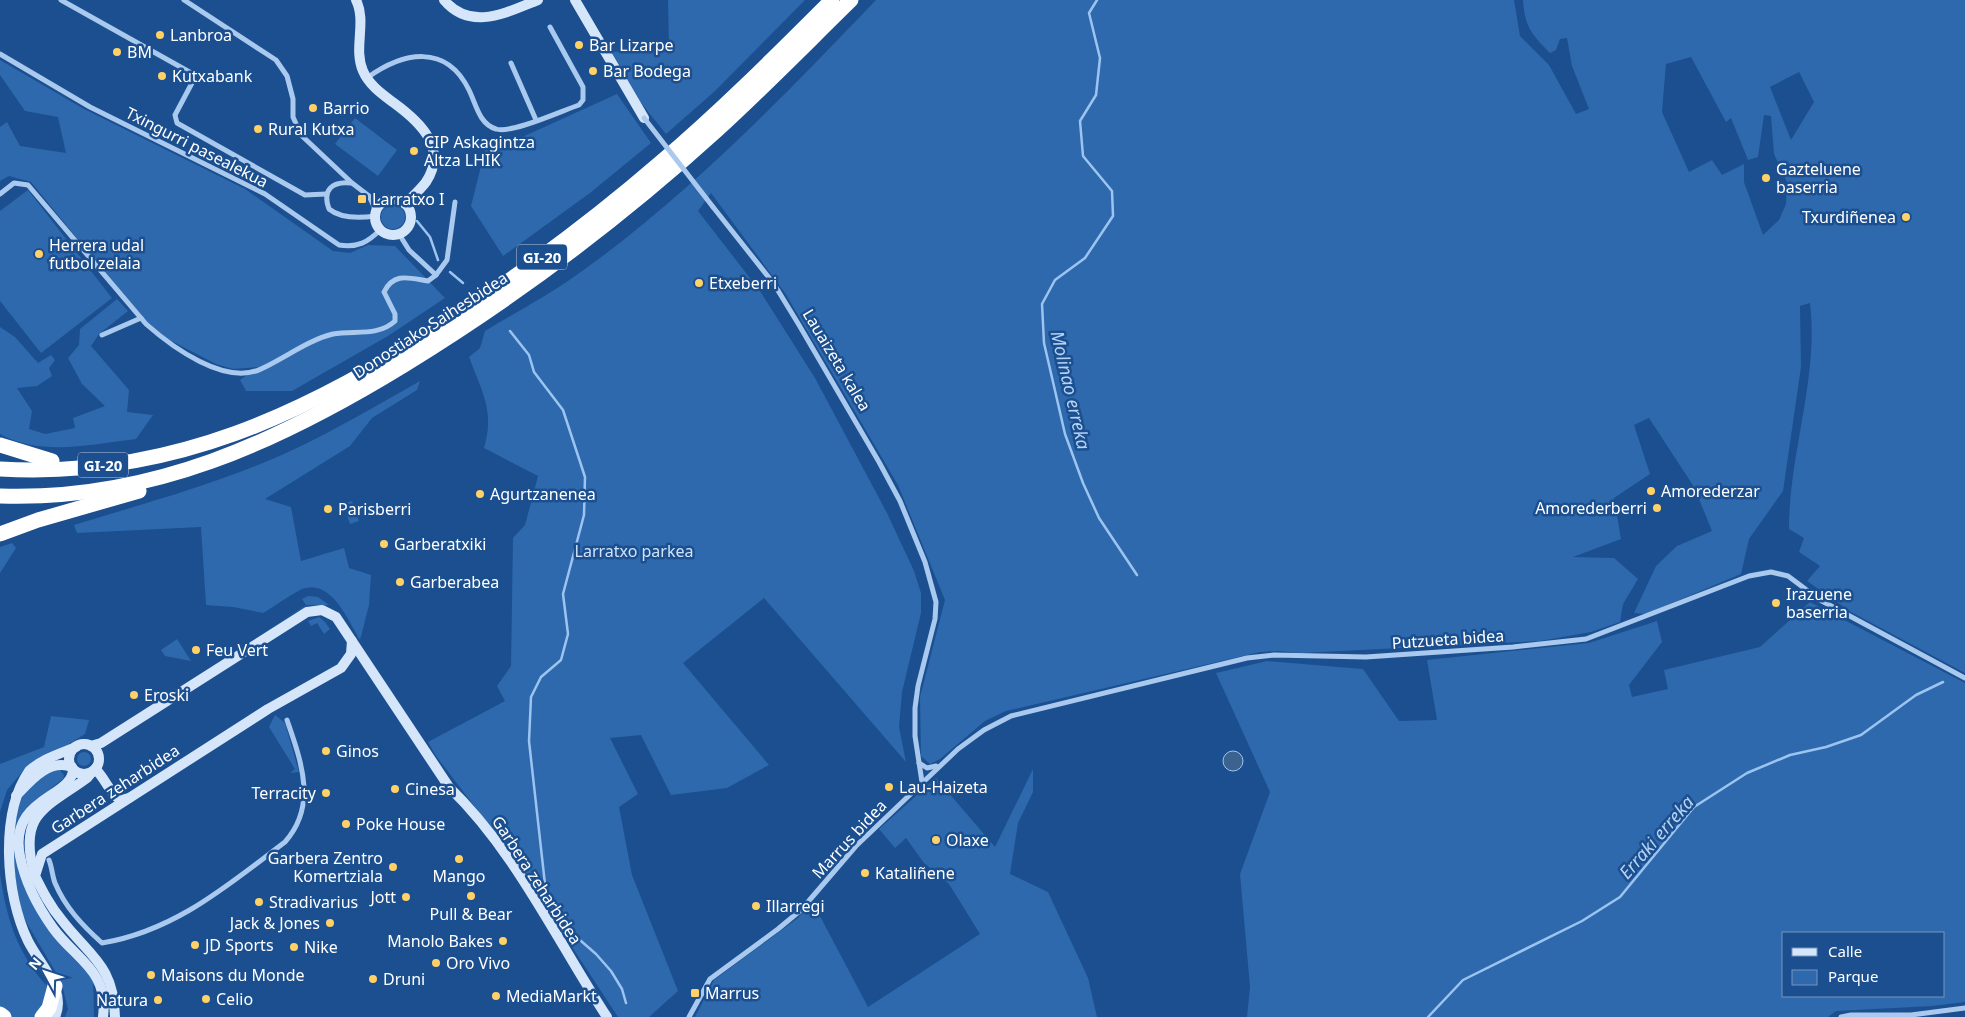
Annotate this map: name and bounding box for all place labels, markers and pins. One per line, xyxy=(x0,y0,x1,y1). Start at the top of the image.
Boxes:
place label: Lanbroa xyxy=(170,24,232,46)
marker: Lanbroa xyxy=(154,29,166,41)
place label: Bar Lizarpe xyxy=(589,34,674,56)
marker: Bar Lizarpe xyxy=(573,39,585,51)
place label: BM xyxy=(127,41,152,63)
marker: BM xyxy=(111,46,123,58)
place label: Bar Bodega xyxy=(603,60,691,82)
place label: Kutxabank xyxy=(172,65,253,87)
marker: Bar Bodega xyxy=(587,65,599,77)
marker: Kutxabank xyxy=(156,70,168,82)
place label: Barrio xyxy=(323,97,369,119)
marker: Barrio xyxy=(307,102,319,114)
place label: Rural Kutxa xyxy=(268,118,354,140)
marker: Rural Kutxa xyxy=(252,123,264,135)
place label: CIP Askagintza Altza LHIK xyxy=(424,131,535,171)
marker: CIP Askagintza Altza LHIK xyxy=(408,145,420,157)
place label: Gazteluene baserria xyxy=(1776,158,1861,198)
marker: Gazteluene baserria xyxy=(1760,172,1772,184)
place label: Larratxo I xyxy=(372,188,444,210)
marker: Larratxo I xyxy=(356,193,368,205)
place label: Txurdiñenea xyxy=(1802,206,1896,228)
marker: Txurdiñenea xyxy=(1900,211,1912,223)
place label: Herrera udal futbol zelaia xyxy=(49,234,144,274)
marker: Herrera udal futbol zelaia xyxy=(33,248,45,260)
place label: Etxeberri xyxy=(709,272,777,294)
marker: Etxeberri xyxy=(693,277,705,289)
place label: Amorederzar xyxy=(1661,480,1760,502)
place label: Agurtzanenea xyxy=(490,483,596,505)
marker: Amorederzar xyxy=(1645,485,1657,497)
marker: Agurtzanenea xyxy=(474,488,486,500)
place label: Amorederberri xyxy=(1535,497,1647,519)
place label: Parisberri xyxy=(338,498,411,520)
marker: Amorederberri xyxy=(1651,502,1663,514)
marker: Parisberri xyxy=(322,503,334,515)
place label: Garberatxiki xyxy=(394,533,486,555)
marker: Garberatxiki xyxy=(378,538,390,550)
place label: Garberabea xyxy=(410,571,499,593)
marker: Garberabea xyxy=(394,576,406,588)
place label: Irazuene baserria xyxy=(1786,583,1852,623)
marker: Irazuene baserria xyxy=(1770,597,1782,609)
place label: Feu Vert xyxy=(206,639,268,661)
marker: Feu Vert xyxy=(190,644,202,656)
place label: Eroski xyxy=(144,684,189,706)
marker: Eroski xyxy=(128,689,140,701)
place label: Ginos xyxy=(336,740,379,762)
marker: Ginos xyxy=(320,745,332,757)
place label: Lau-Haizeta xyxy=(899,776,988,798)
place label: Cinesa xyxy=(405,778,455,800)
marker: Lau-Haizeta xyxy=(883,781,895,793)
place label: Terracity xyxy=(252,782,317,804)
marker: Cinesa xyxy=(389,783,401,795)
marker: Terracity xyxy=(320,787,332,799)
place label: Poke House xyxy=(356,813,445,835)
marker: Poke House xyxy=(340,818,352,830)
place label: Olaxe xyxy=(946,829,989,851)
marker: Olaxe xyxy=(930,834,942,846)
place label: Garbera Zentro Komertziala xyxy=(268,847,383,887)
marker: Mango xyxy=(453,853,465,865)
marker: Garbera Zentro Komertziala xyxy=(387,861,399,873)
place label: Kataliñene xyxy=(875,862,955,884)
place label: Mango xyxy=(433,865,485,887)
marker: Kataliñene xyxy=(859,867,871,879)
place label: Jott xyxy=(368,886,396,908)
marker: Pull & Bear xyxy=(465,890,477,902)
place label: Stradivarius xyxy=(269,891,358,913)
marker: Jott xyxy=(400,891,412,903)
place label: Illarregi xyxy=(766,895,825,917)
marker: Stradivarius xyxy=(253,896,265,908)
marker: Illarregi xyxy=(750,900,762,912)
place label: Pull & Bear xyxy=(430,903,513,925)
place label: Jack & Jones xyxy=(228,912,320,934)
marker: Jack & Jones xyxy=(324,917,336,929)
place label: Manolo Bakes xyxy=(387,930,493,952)
place label: JD Sports xyxy=(203,934,274,956)
marker: Manolo Bakes xyxy=(497,935,509,947)
place label: Nike xyxy=(304,936,338,958)
marker: JD Sports xyxy=(189,939,201,951)
marker: Nike xyxy=(288,941,300,953)
place label: Oro Vivo xyxy=(446,952,510,974)
marker: Oro Vivo xyxy=(430,957,442,969)
place label: Maisons du Monde xyxy=(161,964,305,986)
place label: Druni xyxy=(383,968,425,990)
marker: Maisons du Monde xyxy=(145,969,157,981)
marker: Druni xyxy=(367,973,379,985)
place label: Marrus xyxy=(705,982,759,1004)
place label: MediaMarkt xyxy=(506,985,597,1007)
marker: Marrus xyxy=(689,987,701,999)
place label: Celio xyxy=(216,988,253,1010)
place label: Natura xyxy=(96,989,148,1011)
marker: MediaMarkt xyxy=(490,990,502,1002)
marker: Celio xyxy=(200,993,212,1005)
marker: Natura xyxy=(152,994,164,1006)

